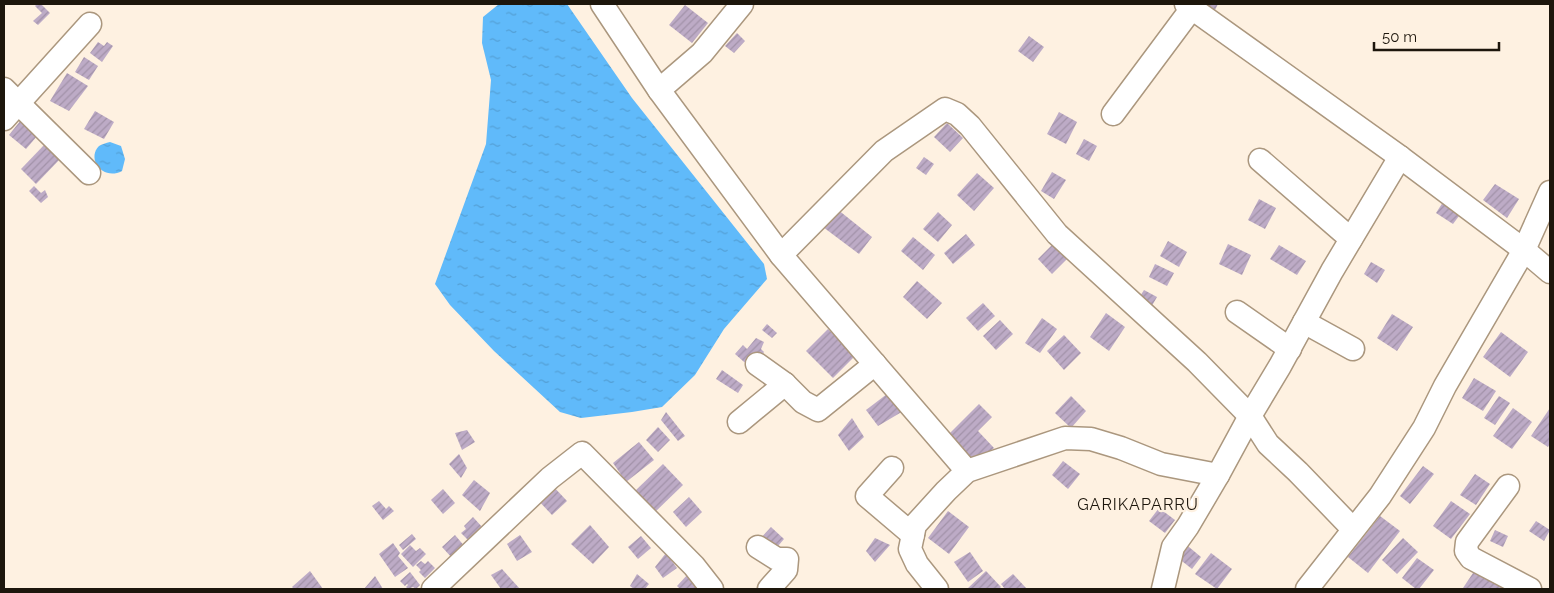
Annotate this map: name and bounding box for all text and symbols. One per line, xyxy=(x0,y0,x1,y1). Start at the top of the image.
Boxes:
scale bar xyxy=(1374,20,1499,52)
text: 50 m xyxy=(1382,28,1417,46)
district label: GARIKAPARRU xyxy=(1077,495,1199,514)

